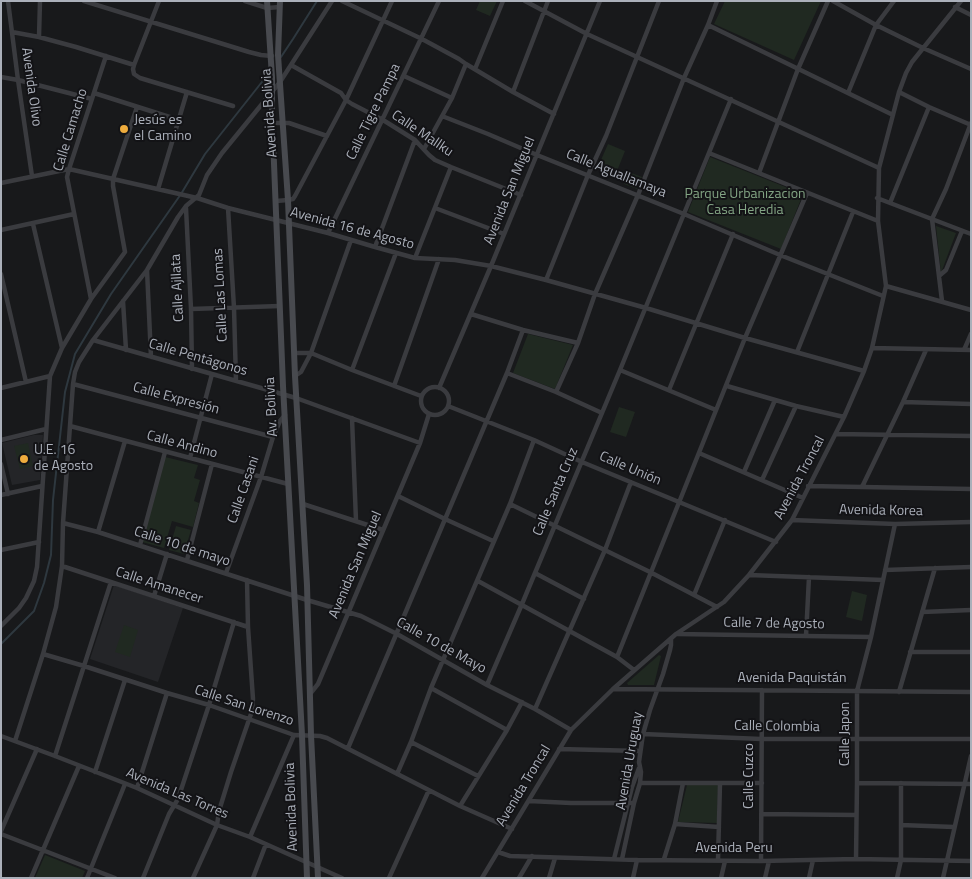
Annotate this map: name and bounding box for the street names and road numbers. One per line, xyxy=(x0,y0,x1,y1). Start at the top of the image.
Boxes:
street label: Avenida Olivo xyxy=(17,47,45,127)
street label: Calle Tigre Pampa xyxy=(343,61,405,163)
street label: Avenida Bolivia xyxy=(259,68,281,158)
street label: Calle Camacho xyxy=(50,87,92,173)
street label: Calle Mallku xyxy=(388,107,456,161)
street label: Avenida San Miguel xyxy=(481,135,539,247)
street label: Calle Aguallamaya xyxy=(563,146,669,202)
street label: Avenida 16 de Agosto xyxy=(288,204,416,254)
street label: Calle Las Lomas xyxy=(210,248,232,342)
street label: Calle Ajllata xyxy=(168,254,188,322)
street label: Calle Pentágonos xyxy=(147,336,249,380)
street label: Av. Bolivia xyxy=(262,377,282,437)
street label: Calle Expresión xyxy=(131,379,221,419)
street label: Calle Andino xyxy=(145,428,219,462)
street label: Avenida Troncal xyxy=(771,433,829,523)
street label: Calle Santa Cruz xyxy=(530,445,582,539)
street label: Calle Unión xyxy=(596,448,664,490)
street label: Calle Casani xyxy=(225,454,263,526)
street label: Avenida Korea xyxy=(839,502,923,520)
street label: Avenida San Miguel xyxy=(326,509,386,621)
street label: Calle 10 de mayo xyxy=(132,524,232,570)
street label: Calle Amanecer xyxy=(113,564,205,608)
street label: Calle 10 de Mayo xyxy=(393,614,489,678)
street label: Calle 7 de Agosto xyxy=(723,615,825,633)
street label: Avenida Paquistán xyxy=(738,671,846,687)
street label: Calle San Lorenzo xyxy=(192,682,296,730)
street label: Calle Japon xyxy=(838,702,854,766)
street label: Avenida Uruguay xyxy=(613,711,647,811)
street label: Calle Colombia xyxy=(734,718,820,736)
street label: Avenida Troncal xyxy=(493,742,555,830)
street label: Calle Cuzco xyxy=(742,743,758,809)
street label: Avenida Bolivia xyxy=(282,762,302,852)
street label: Avenida Las Torres xyxy=(123,765,231,823)
street label: Avenida Peru xyxy=(695,841,773,857)

